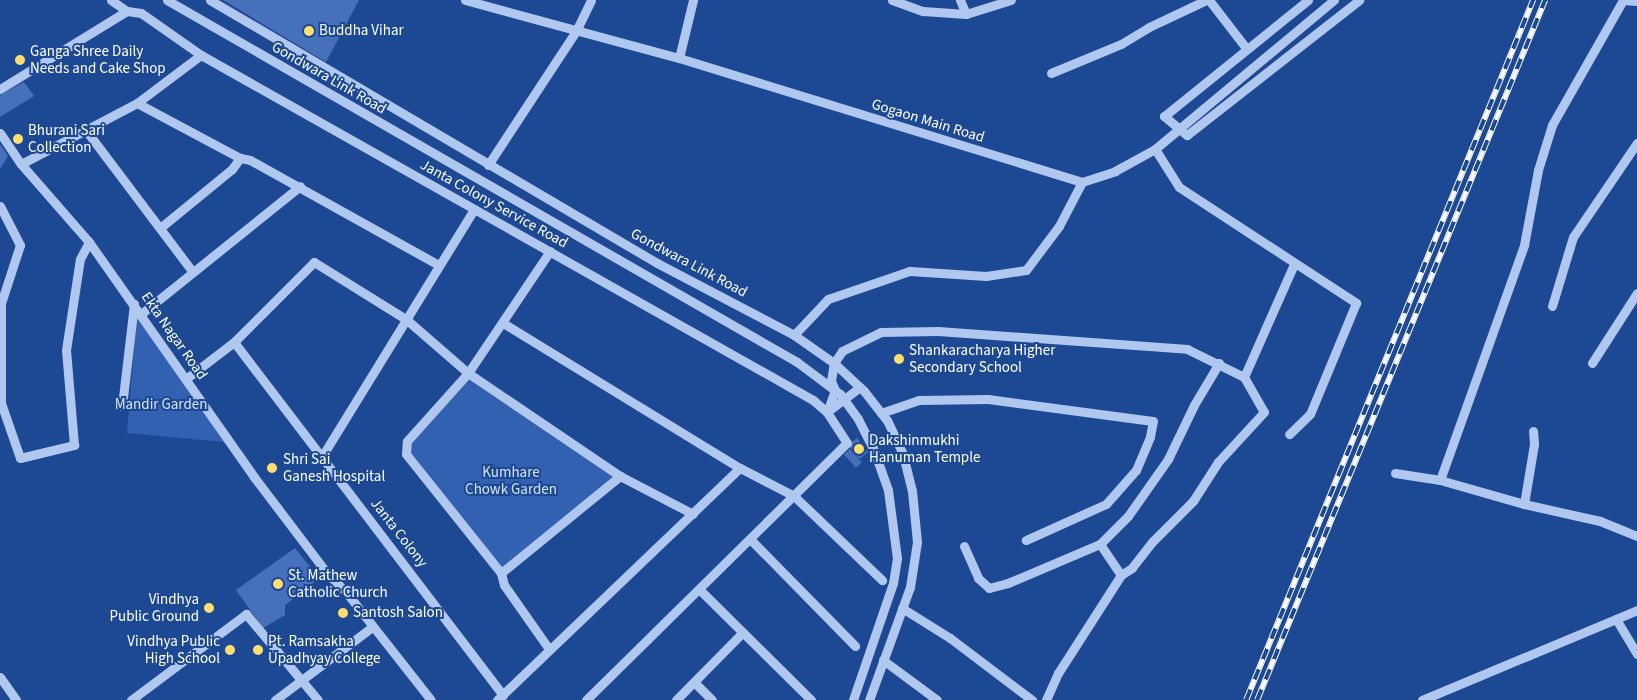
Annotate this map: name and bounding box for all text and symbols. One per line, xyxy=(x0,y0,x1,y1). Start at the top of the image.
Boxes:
place label: Buddha Vihar xyxy=(319,22,404,40)
marker: Buddha Vihar xyxy=(303,25,315,37)
street label: Gondwara Link Road xyxy=(269,38,389,118)
place label: Ganga Shree Daily Needs and Cake Shop xyxy=(30,42,166,77)
marker: Ganga Shree Daily Needs and Cake Shop xyxy=(14,54,26,66)
street label: Gogaon Main Road xyxy=(869,95,987,147)
place label: Bhurani Sari Collection xyxy=(28,121,105,156)
marker: Bhurani Sari Collection xyxy=(12,133,24,145)
street label: Janta Colony Service Road xyxy=(417,156,571,252)
street label: Gondwara Link Road xyxy=(628,225,750,301)
street label: Ekta Nagar Road xyxy=(137,289,211,383)
place label: Shankaracharya Higher Secondary School xyxy=(909,341,1055,376)
marker: Shankaracharya Higher Secondary School xyxy=(893,353,905,365)
park label: Mandir Garden xyxy=(115,396,207,414)
place label: Dakshinmukhi Hanuman Temple xyxy=(869,431,980,466)
marker: Dakshinmukhi Hanuman Temple xyxy=(853,443,865,455)
place label: Shri Sai Ganesh Hospital xyxy=(283,450,385,485)
marker: Shri Sai Ganesh Hospital xyxy=(265,461,279,475)
park label: Kumhare Chowk Garden xyxy=(465,463,557,498)
street label: Janta Colony xyxy=(367,495,431,571)
place label: St. Mathew Catholic Church xyxy=(288,566,388,601)
marker: St. Mathew Catholic Church xyxy=(272,578,284,590)
place label: Vindhya Public Ground xyxy=(110,590,199,625)
marker: Vindhya Public Ground xyxy=(203,602,215,614)
place label: Santosh Salon xyxy=(353,604,443,622)
marker: Santosh Salon xyxy=(337,607,349,619)
place label: Vindhya Public High School xyxy=(127,632,220,667)
place label: Pt. Ramsakha Upadhyay College xyxy=(268,632,381,667)
marker: Vindhya Public High School xyxy=(224,644,236,656)
marker: Pt. Ramsakha Upadhyay College xyxy=(252,644,264,656)

